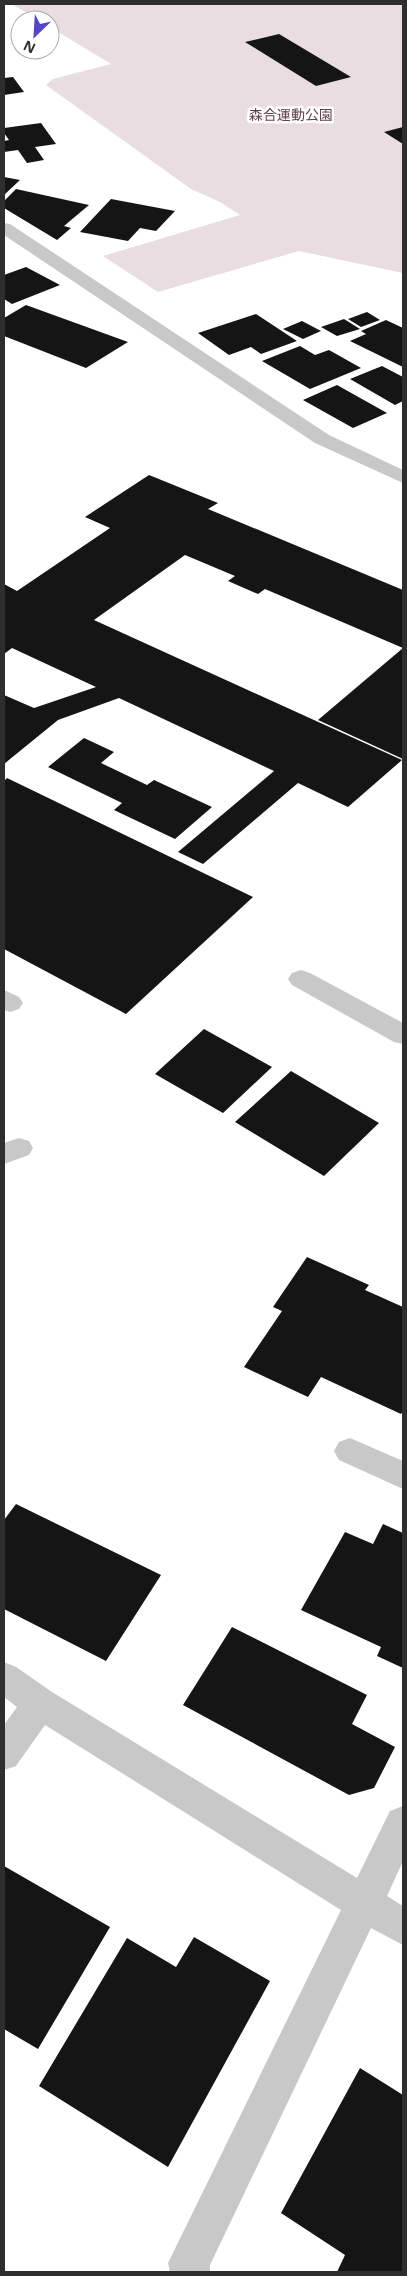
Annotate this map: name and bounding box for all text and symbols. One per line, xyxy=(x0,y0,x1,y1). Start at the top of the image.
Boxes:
north arrow xyxy=(10,10,60,60)
text: N xyxy=(20,36,38,58)
park label: 森合運動公園 xyxy=(249,105,333,124)

